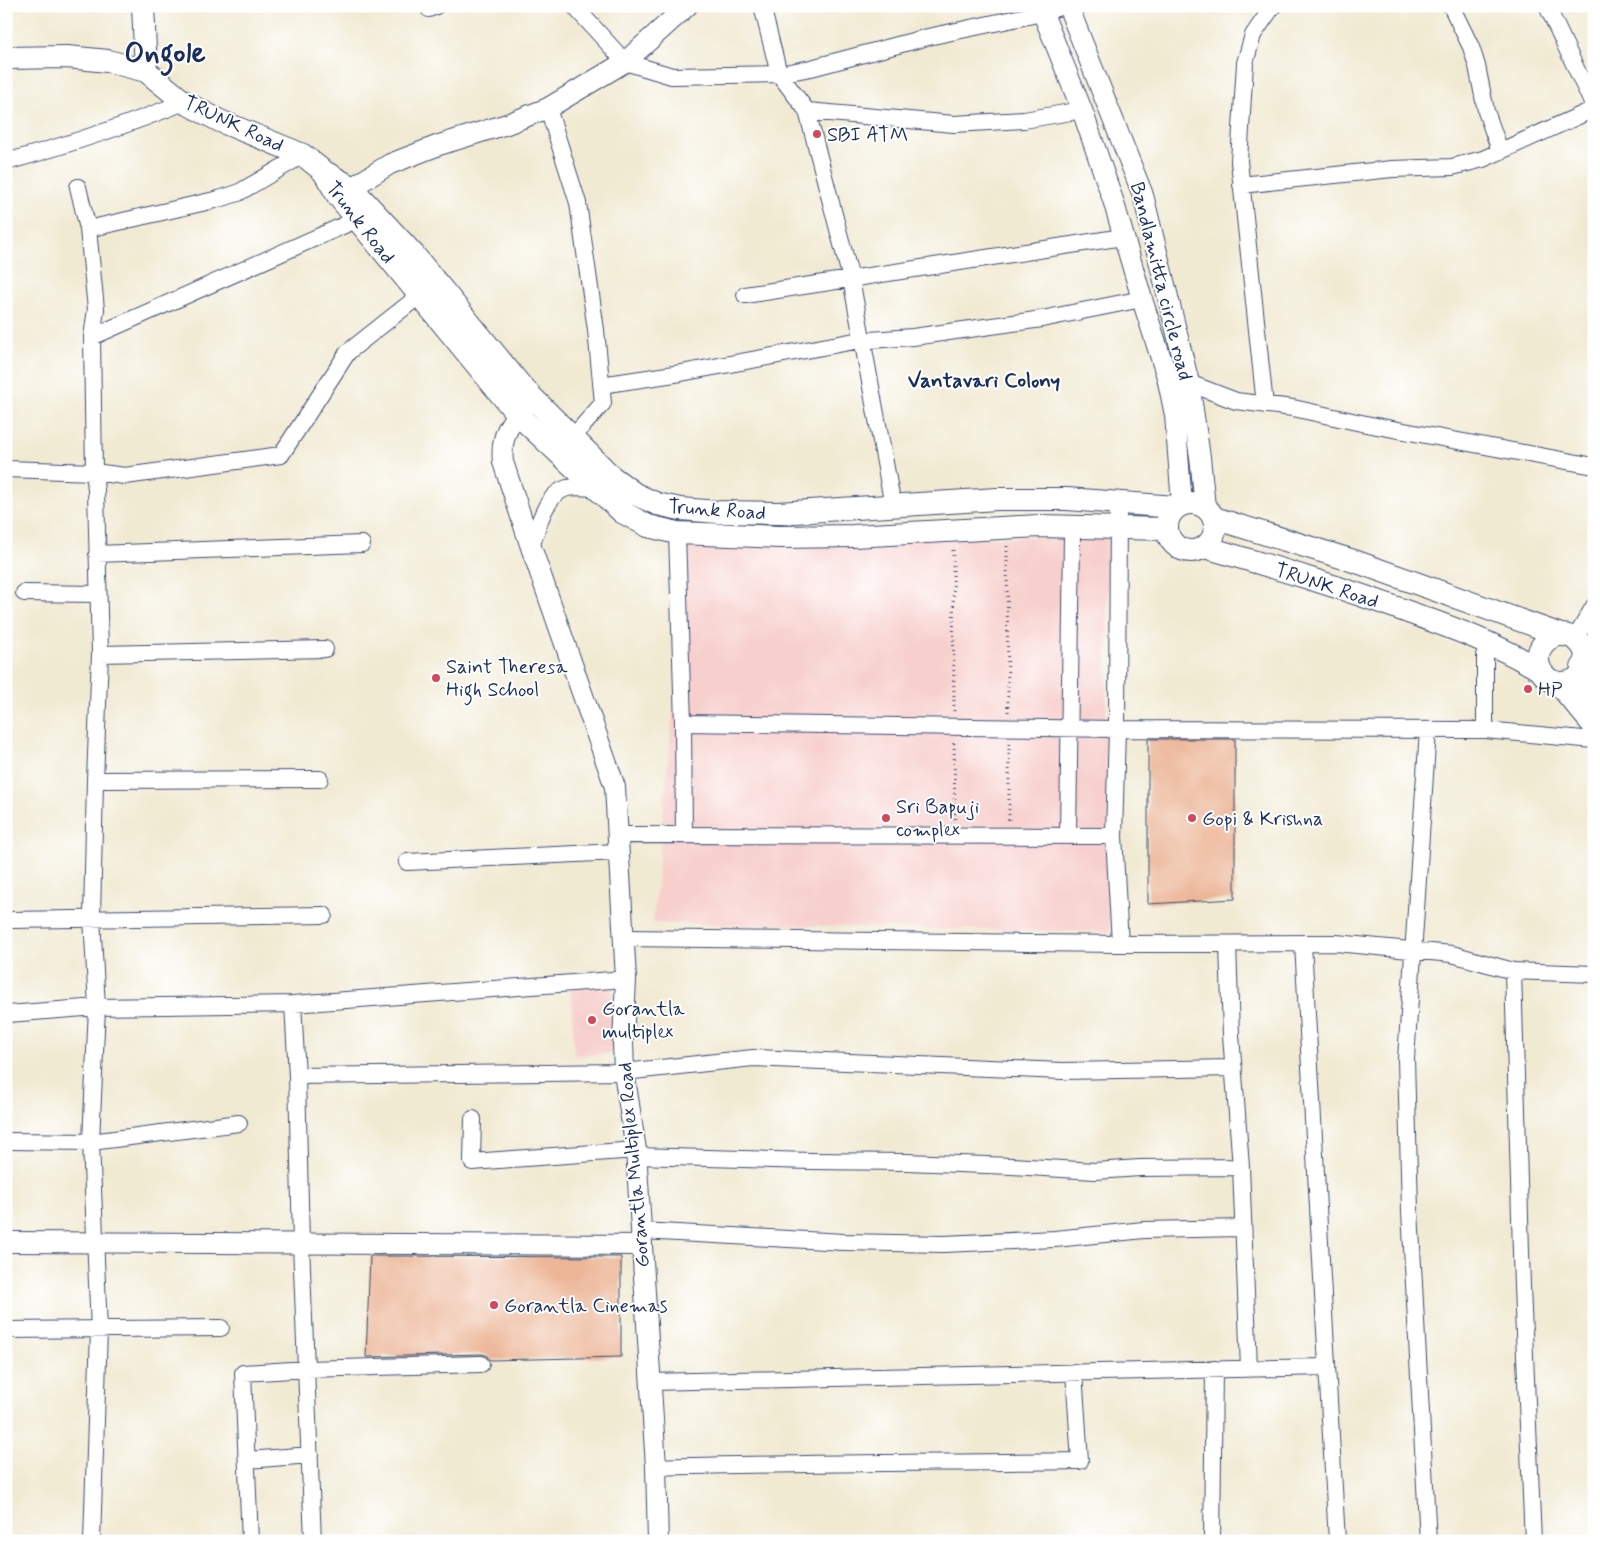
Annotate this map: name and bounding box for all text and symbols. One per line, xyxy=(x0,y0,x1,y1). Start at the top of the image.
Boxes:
district label: Ongole xyxy=(124,34,206,77)
street label: TRUNK Road xyxy=(179,89,288,159)
place label: SBI ATM xyxy=(827,122,908,149)
marker: SBI ATM xyxy=(811,128,823,140)
street label: Trunk Road xyxy=(319,176,401,270)
street label: Bandlamitta circle road xyxy=(1123,179,1198,383)
district label: Vantavari Colony xyxy=(908,367,1061,395)
street label: Trunk Road xyxy=(667,494,767,527)
street label: TRUNK Road xyxy=(1271,557,1382,616)
place label: Saint Theresa High School xyxy=(446,654,568,706)
marker: Saint Theresa High School xyxy=(430,672,442,684)
place label: HP xyxy=(1538,677,1563,704)
marker: HP xyxy=(1522,683,1534,695)
place label: Sri Bapuji complex xyxy=(896,794,979,844)
place label: Gopi & Krishna xyxy=(1202,806,1323,833)
marker: Sri Bapuji complex xyxy=(880,812,892,824)
marker: Gopi & Krishna xyxy=(1186,812,1198,824)
place label: Gorantla multiplex xyxy=(602,996,686,1046)
marker: Gorantla multiplex xyxy=(586,1014,598,1026)
street label: Gorantla Multiplex Road xyxy=(612,1061,657,1269)
place label: Gorantla Cinemas xyxy=(504,1293,668,1320)
marker: Gorantla Cinemas xyxy=(488,1299,500,1311)

